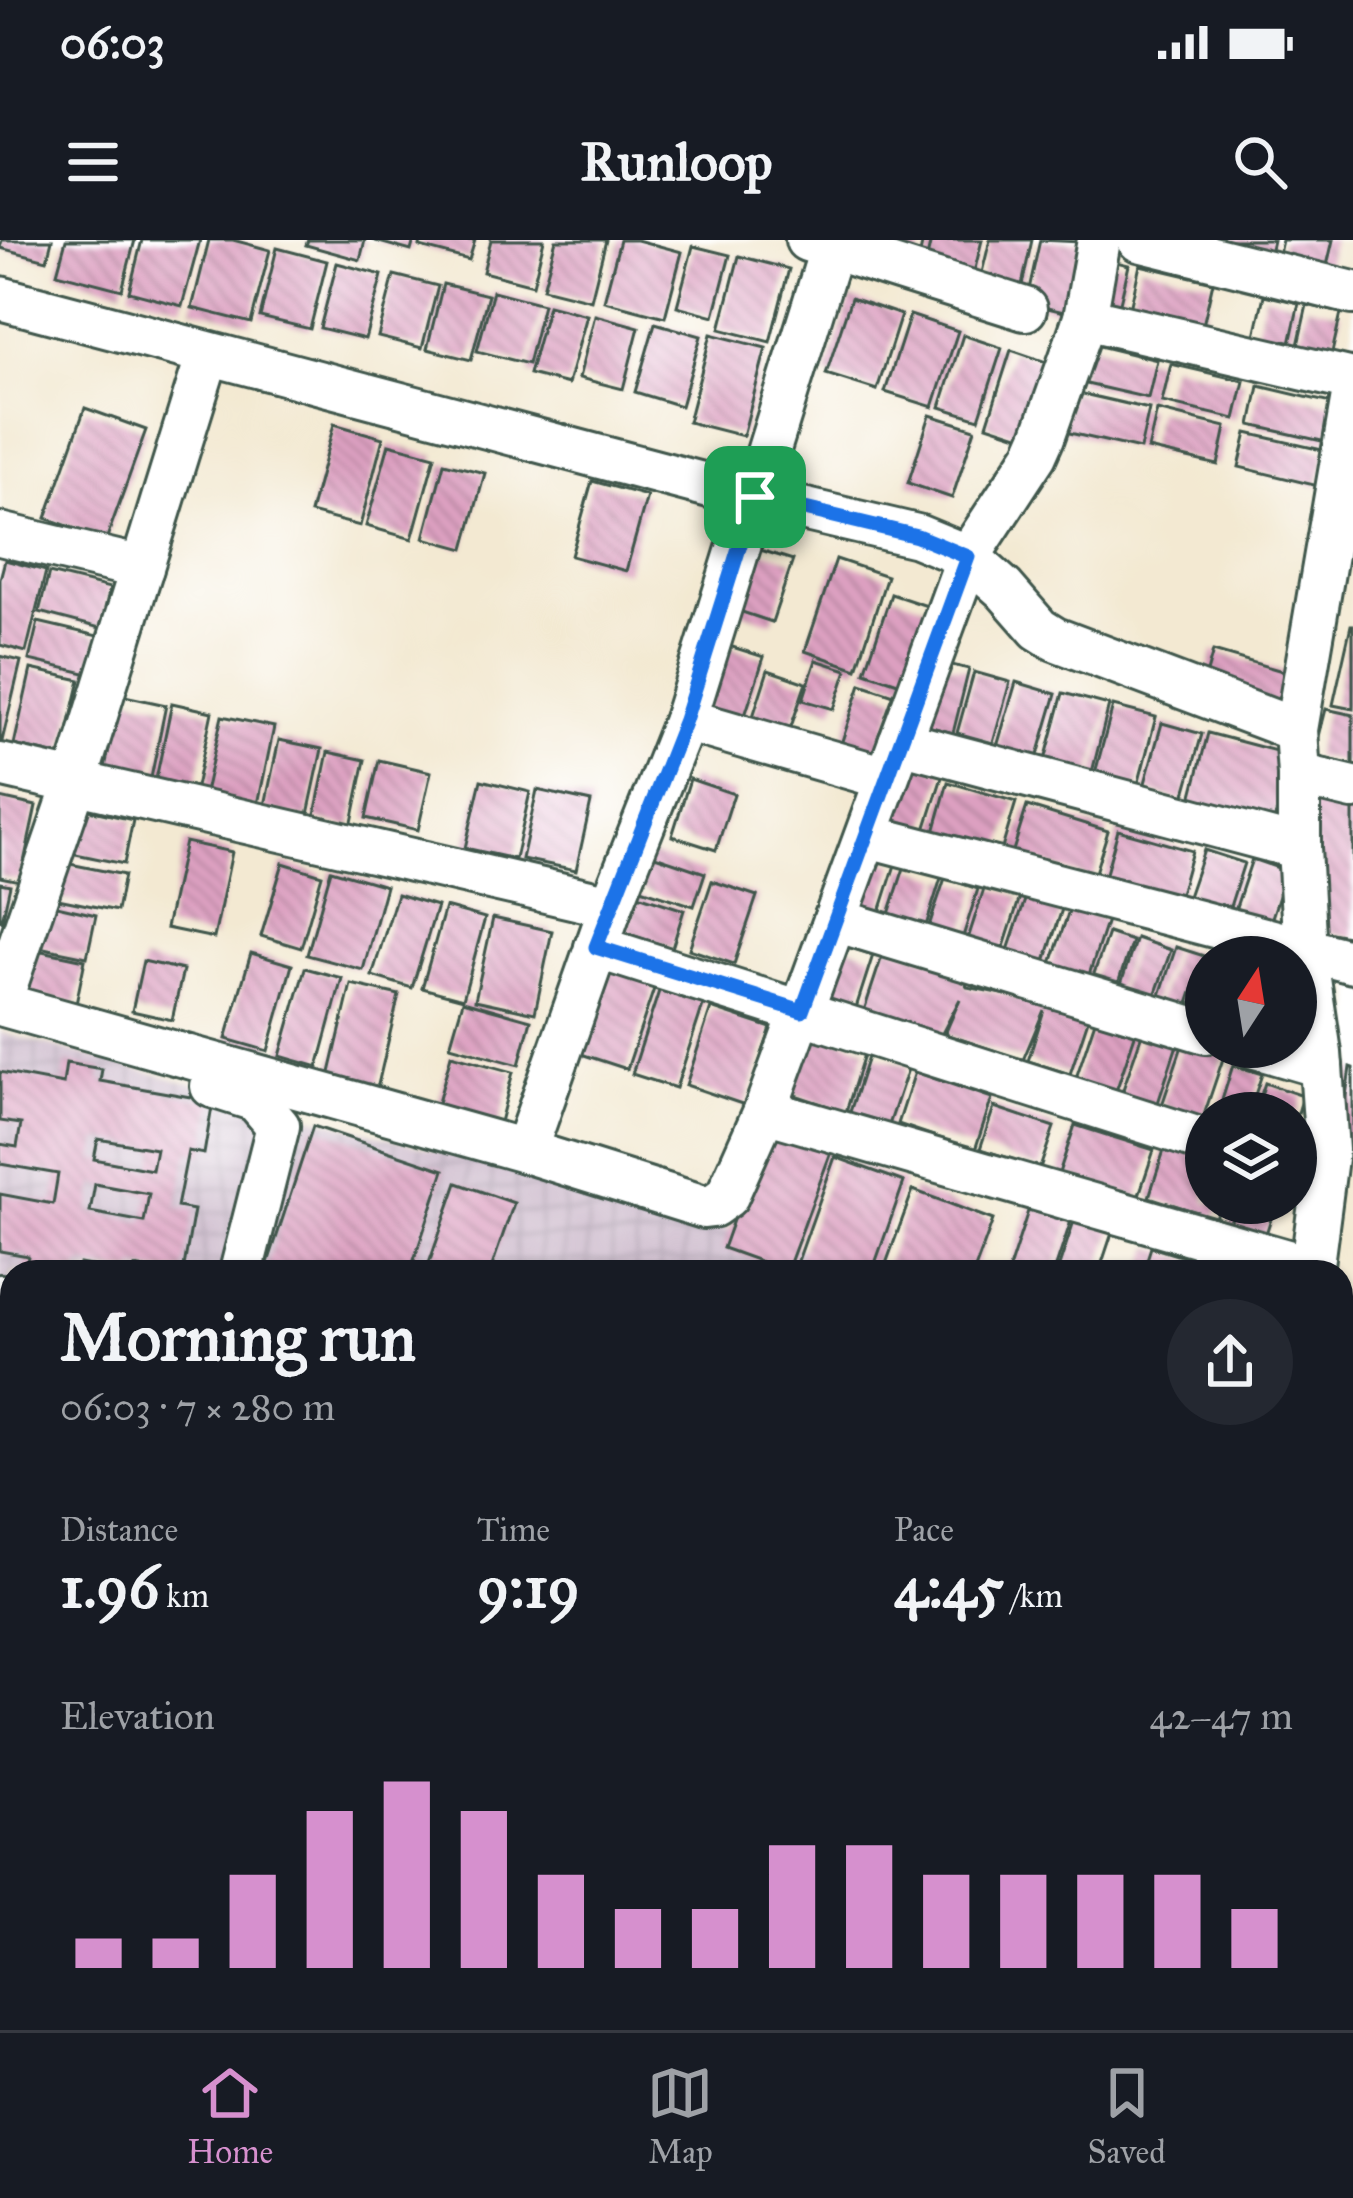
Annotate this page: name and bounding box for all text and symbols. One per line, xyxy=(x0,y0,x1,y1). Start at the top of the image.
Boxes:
text: 06:03 xyxy=(60,15,165,70)
icon: menu xyxy=(60,129,126,195)
text: Runloop xyxy=(580,129,773,195)
icon: search xyxy=(1227,129,1293,195)
pin xyxy=(704,446,806,548)
icon: arrive xyxy=(722,464,788,530)
north arrow xyxy=(1185,936,1317,1068)
map controls xyxy=(1185,936,1317,1224)
button: layers xyxy=(1185,1092,1317,1224)
text: Morning run xyxy=(60,1297,416,1378)
button: share xyxy=(1167,1299,1293,1425)
text: 06:03 · 7 × 280 m xyxy=(60,1383,335,1431)
text: Distance xyxy=(60,1510,178,1550)
text: Time xyxy=(477,1510,550,1550)
text: Pace xyxy=(894,1510,954,1550)
text: 1.96 xyxy=(60,1550,159,1623)
text: 9:19 xyxy=(477,1550,580,1623)
text: 4:45 xyxy=(894,1550,1004,1623)
text: km xyxy=(159,1576,209,1616)
text: /km xyxy=(1004,1576,1063,1616)
text: Elevation xyxy=(60,1692,215,1740)
text: 42–47 m xyxy=(1150,1692,1293,1740)
tab: Home xyxy=(187,2060,273,2172)
tab: Map xyxy=(647,2060,713,2172)
tab: Saved xyxy=(1088,2060,1166,2172)

